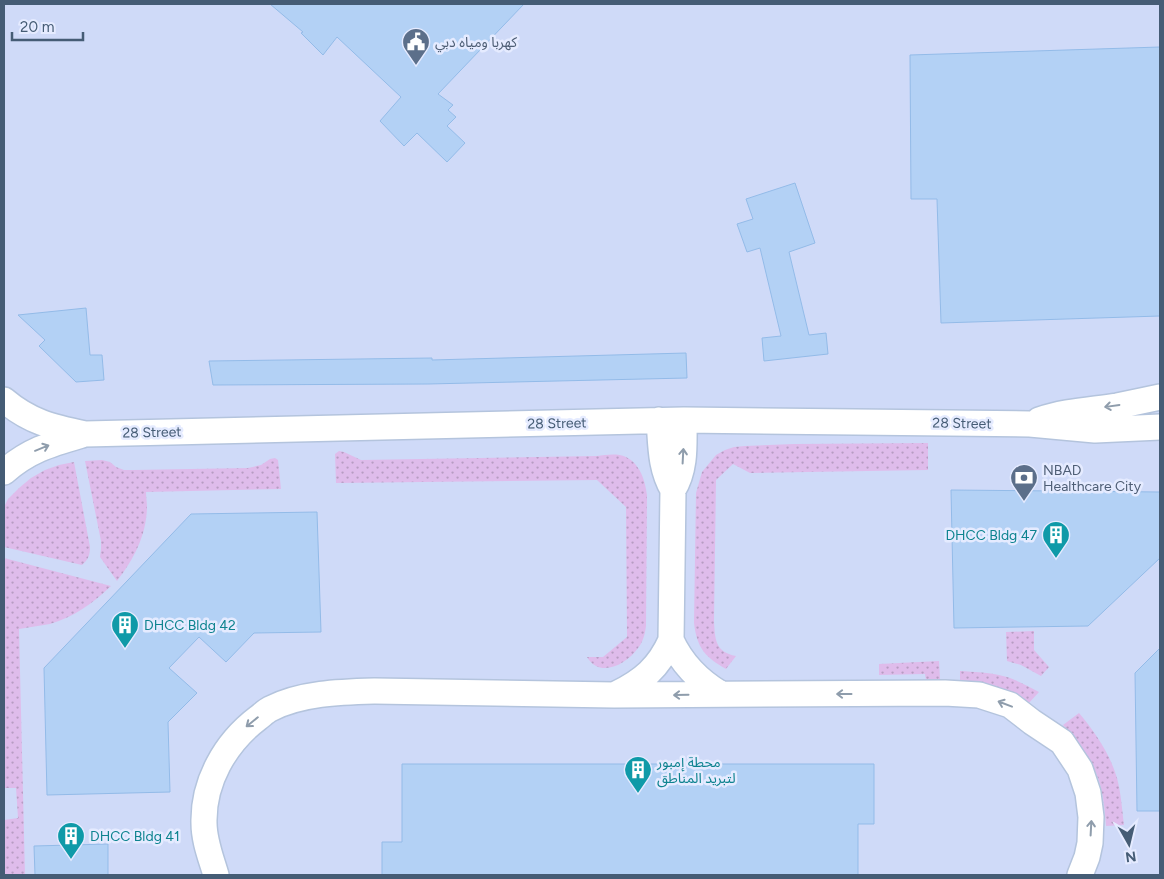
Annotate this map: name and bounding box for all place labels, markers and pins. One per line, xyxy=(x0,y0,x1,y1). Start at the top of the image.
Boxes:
public building icon: كهربا ومياه دبي xyxy=(401,27,431,66)
place label: كهربا ومياه دبي xyxy=(435,34,517,53)
place label: NBAD Healthcare City xyxy=(1043,462,1142,495)
bank icon: NBAD Healthcare City xyxy=(1009,463,1039,502)
building icon: DHCC Bldg 47 xyxy=(1041,520,1071,559)
place label: DHCC Bldg 47 xyxy=(945,527,1037,544)
building icon: DHCC Bldg 42 xyxy=(110,610,140,649)
place label: DHCC Bldg 42 xyxy=(144,617,236,634)
place label: محطة إمبور لتبريد المناطق xyxy=(656,754,736,788)
building icon: محطة إمبور لتبريد المناطق xyxy=(623,755,653,794)
building icon: DHCC Bldg 41 xyxy=(56,821,86,860)
place label: DHCC Bldg 41 xyxy=(90,828,180,845)

